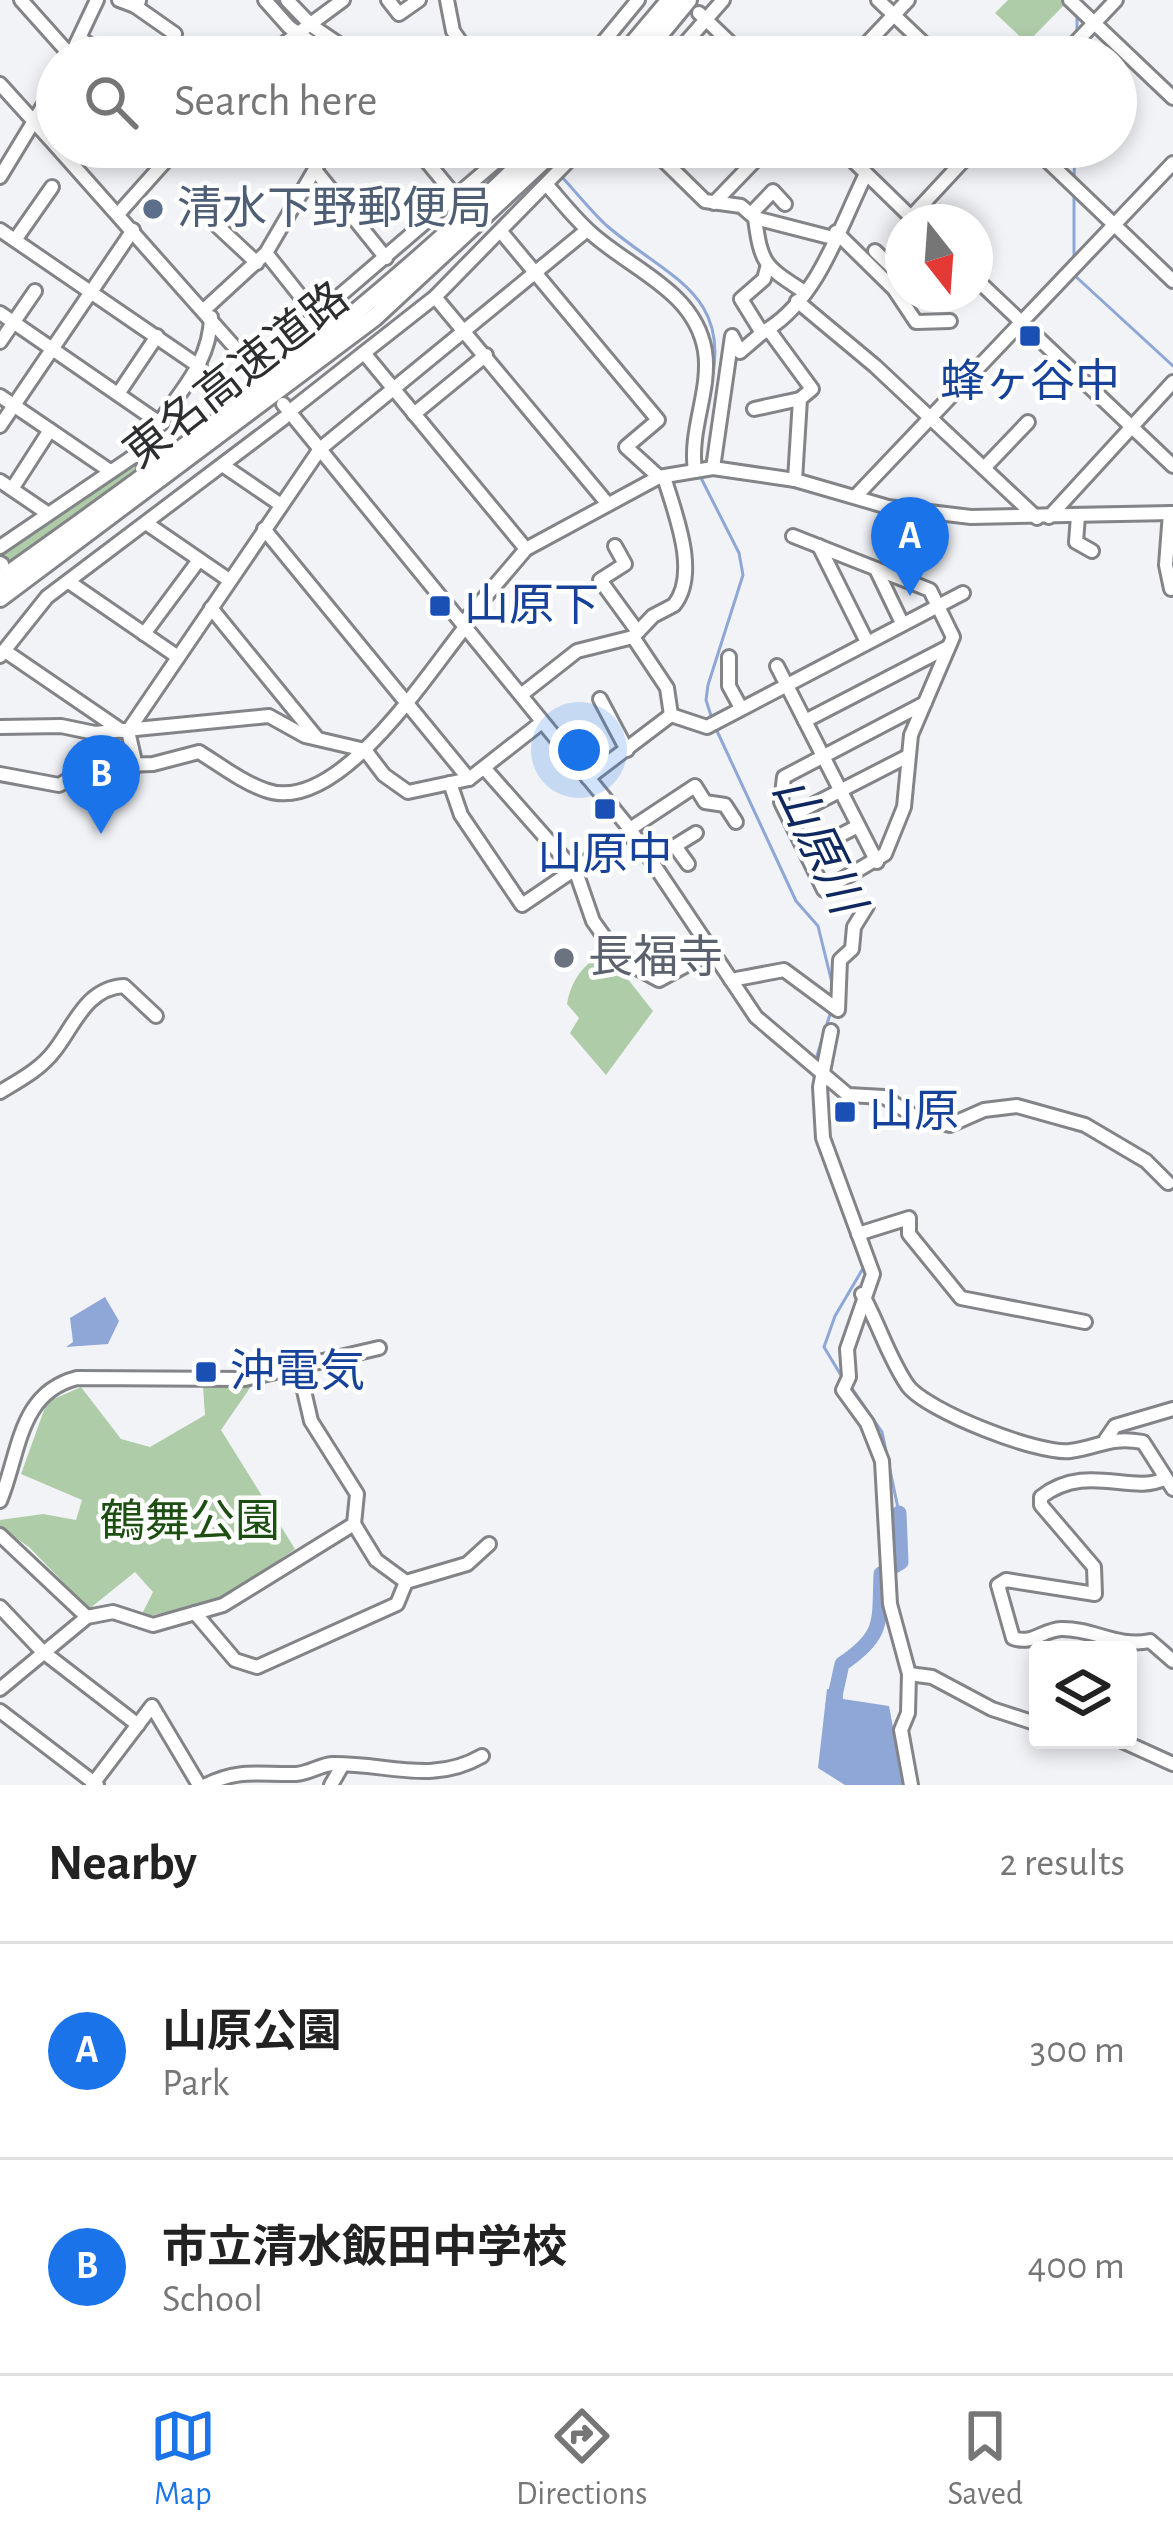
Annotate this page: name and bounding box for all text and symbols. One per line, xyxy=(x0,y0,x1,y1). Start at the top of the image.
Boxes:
search box xyxy=(36,36,1137,168)
icon: search xyxy=(78,69,144,135)
text: Search here xyxy=(174,79,377,124)
place label: 清水下野郵便局 xyxy=(177,185,492,232)
marker: 清水下野郵便局 xyxy=(140,196,166,222)
north arrow xyxy=(885,204,993,312)
street label: 東名高速道路 xyxy=(116,274,357,477)
marker: 蜂ヶ谷中 xyxy=(1017,323,1043,349)
place label: 蜂ヶ谷中 xyxy=(940,358,1120,405)
pin: A xyxy=(871,497,949,596)
place label: 山原下 xyxy=(464,583,599,629)
marker: 山原下 xyxy=(427,593,453,619)
your location xyxy=(549,720,609,780)
pin: B xyxy=(62,735,140,834)
water label: 山原川 xyxy=(764,770,874,926)
marker: 山原中 xyxy=(592,796,618,822)
place label: 山原中 xyxy=(537,831,673,878)
place label: 長福寺 xyxy=(588,933,723,981)
marker: 長福寺 xyxy=(551,945,577,971)
place label: 山原 xyxy=(869,1089,959,1135)
marker: 山原 xyxy=(832,1099,858,1125)
place label: 沖電気 xyxy=(230,1348,365,1395)
marker: 沖電気 xyxy=(193,1359,219,1385)
park label: 鶴舞公園 xyxy=(100,1498,280,1545)
map controls xyxy=(1029,1641,1137,1749)
button: layers xyxy=(1029,1641,1137,1749)
text: Nearby xyxy=(48,1838,197,1889)
text: 2 results xyxy=(999,1844,1125,1883)
text: 山原公園 xyxy=(162,2010,342,2055)
text: A xyxy=(75,2031,99,2070)
text: 300 m xyxy=(1030,2031,1125,2070)
text: Park xyxy=(162,2064,229,2103)
text: 市立清水飯田中学校 xyxy=(162,2226,567,2271)
text: B xyxy=(76,2247,98,2286)
text: 400 m xyxy=(1027,2247,1125,2286)
text: School xyxy=(162,2280,263,2319)
tab: Map xyxy=(150,2403,216,2515)
tab: Directions xyxy=(516,2403,647,2515)
tab: Saved xyxy=(947,2403,1023,2515)

